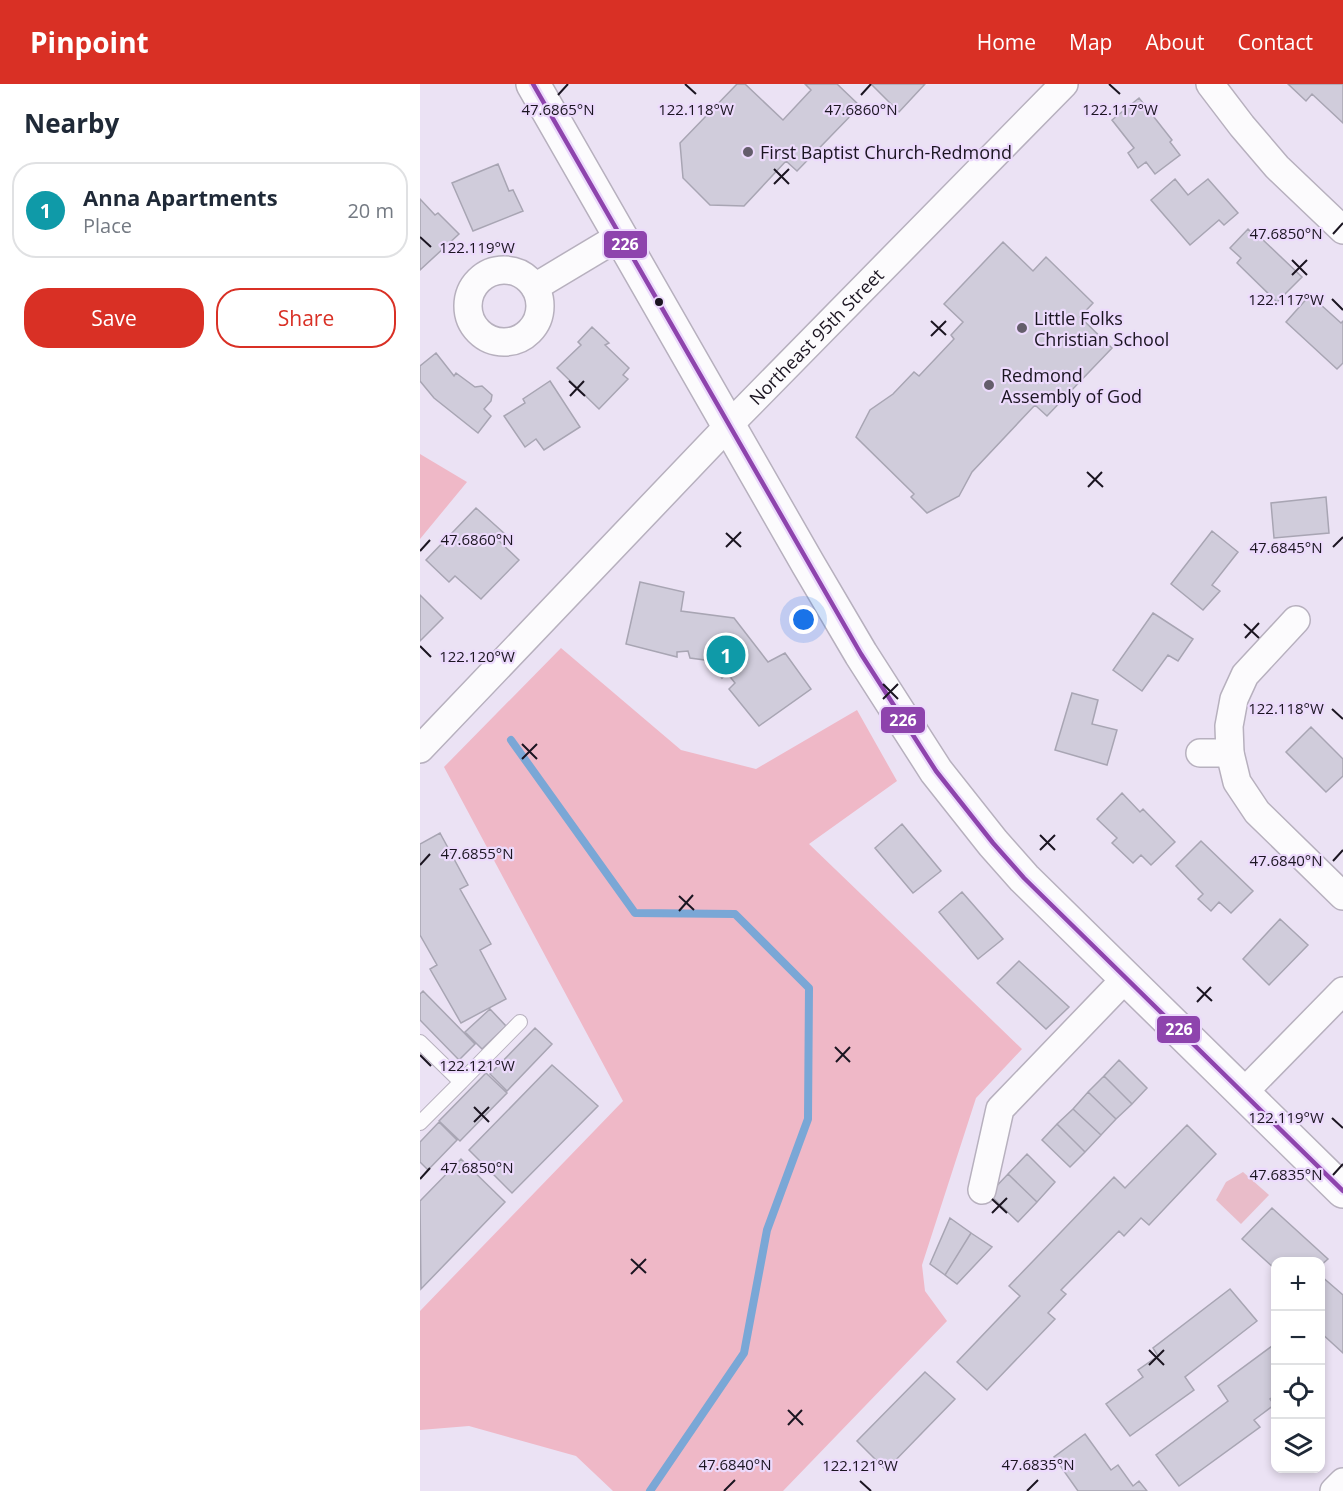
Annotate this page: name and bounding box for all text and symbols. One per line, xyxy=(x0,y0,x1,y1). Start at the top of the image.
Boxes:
text: Pinpoint xyxy=(30,23,149,61)
text: Home xyxy=(977,28,1036,56)
text: Map xyxy=(1069,28,1112,56)
text: About xyxy=(1145,28,1205,56)
text: Contact xyxy=(1238,28,1313,56)
text: 47.6865°N xyxy=(521,99,595,119)
text: 122.118°W xyxy=(658,99,734,119)
text: 47.6860°N xyxy=(824,99,898,119)
text: 122.117°W xyxy=(1082,99,1158,119)
text: Nearby xyxy=(24,105,119,141)
place label: First Baptist Church-Redmond xyxy=(760,140,1012,164)
marker: First Baptist Church-Redmond xyxy=(741,145,755,159)
text: Anna Apartments xyxy=(83,182,278,212)
text: 1 xyxy=(40,197,51,224)
text: 20 m xyxy=(347,197,394,224)
text: Place xyxy=(83,212,132,239)
text: 47.6850°N xyxy=(1249,223,1323,243)
line badge: 226 xyxy=(603,230,648,259)
text: 226 xyxy=(611,233,639,255)
text: 122.119°W xyxy=(439,237,515,257)
street label: Northeast 95th Street xyxy=(744,263,888,410)
button: Save xyxy=(24,288,204,348)
button: Share xyxy=(216,288,396,348)
text: 122.117°W xyxy=(1248,289,1324,309)
unlabelled marker xyxy=(653,296,665,308)
place label: Little Folks Christian School xyxy=(1034,306,1169,351)
marker: Little Folks Christian School xyxy=(1015,321,1029,335)
place label: Redmond Assembly of God xyxy=(1001,363,1142,408)
marker: Redmond Assembly of God xyxy=(982,378,996,392)
text: 47.6860°N xyxy=(440,529,514,549)
text: 47.6845°N xyxy=(1249,537,1323,557)
your location xyxy=(789,605,818,634)
pin: 1 xyxy=(706,632,746,678)
text: 122.120°W xyxy=(439,646,515,666)
text: 122.118°W xyxy=(1248,698,1324,718)
line badge: 226 xyxy=(880,706,926,734)
text: 226 xyxy=(889,709,917,731)
text: 47.6855°N xyxy=(440,843,514,863)
text: 47.6840°N xyxy=(1249,850,1323,870)
line badge: 226 xyxy=(1156,1015,1201,1044)
text: 226 xyxy=(1165,1018,1193,1040)
text: 122.121°W xyxy=(439,1055,515,1075)
text: 122.119°W xyxy=(1248,1107,1324,1127)
text: 47.6850°N xyxy=(440,1157,514,1177)
text: 47.6835°N xyxy=(1249,1164,1323,1184)
map controls xyxy=(1271,1257,1325,1473)
button: + xyxy=(1271,1257,1325,1311)
button: − xyxy=(1271,1311,1325,1365)
button: locate xyxy=(1271,1365,1325,1419)
button: layers xyxy=(1271,1419,1325,1473)
text: 47.6840°N xyxy=(698,1454,772,1474)
text: 47.6835°N xyxy=(1001,1454,1075,1474)
text: 122.121°W xyxy=(822,1455,898,1475)

